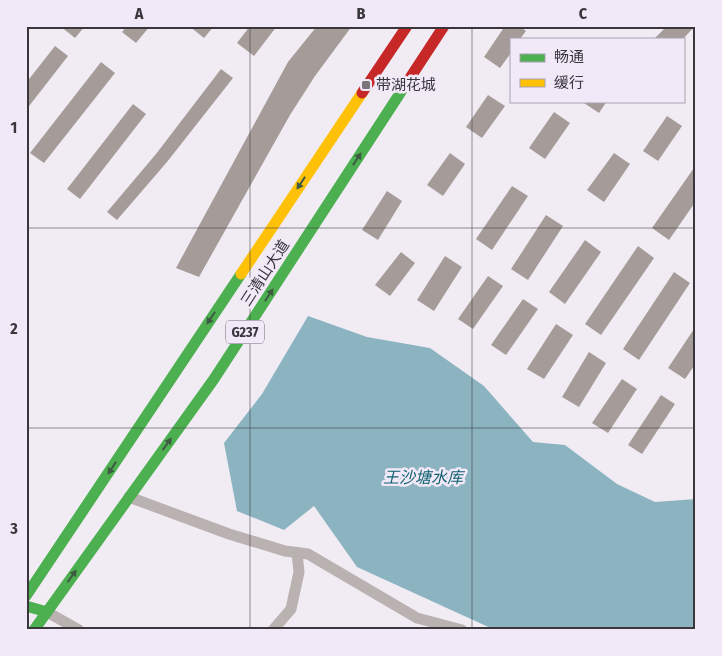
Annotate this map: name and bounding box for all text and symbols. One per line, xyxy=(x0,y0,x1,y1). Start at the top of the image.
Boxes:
text: A xyxy=(134,4,144,23)
text: B xyxy=(357,4,366,23)
text: C xyxy=(579,4,588,23)
legend xyxy=(510,38,684,102)
text: 畅通 xyxy=(554,48,584,66)
text: 缓行 xyxy=(554,74,584,92)
place label: 带湖花城 xyxy=(376,76,436,94)
marker: 带湖花城 xyxy=(360,79,372,91)
text: 1 xyxy=(11,118,17,137)
one-way arrow xyxy=(353,152,362,166)
one-way arrow xyxy=(296,176,306,189)
street label: 三清山大道 xyxy=(237,237,293,309)
one-way arrow xyxy=(264,288,273,302)
one-way arrow xyxy=(207,312,216,325)
text: 2 xyxy=(9,319,18,338)
road number: G237 xyxy=(226,321,264,344)
one-way arrow xyxy=(162,437,172,451)
one-way arrow xyxy=(107,462,117,475)
water label: 王沙塘水库 xyxy=(383,468,466,487)
text: 3 xyxy=(9,519,18,538)
one-way arrow xyxy=(67,570,78,583)

